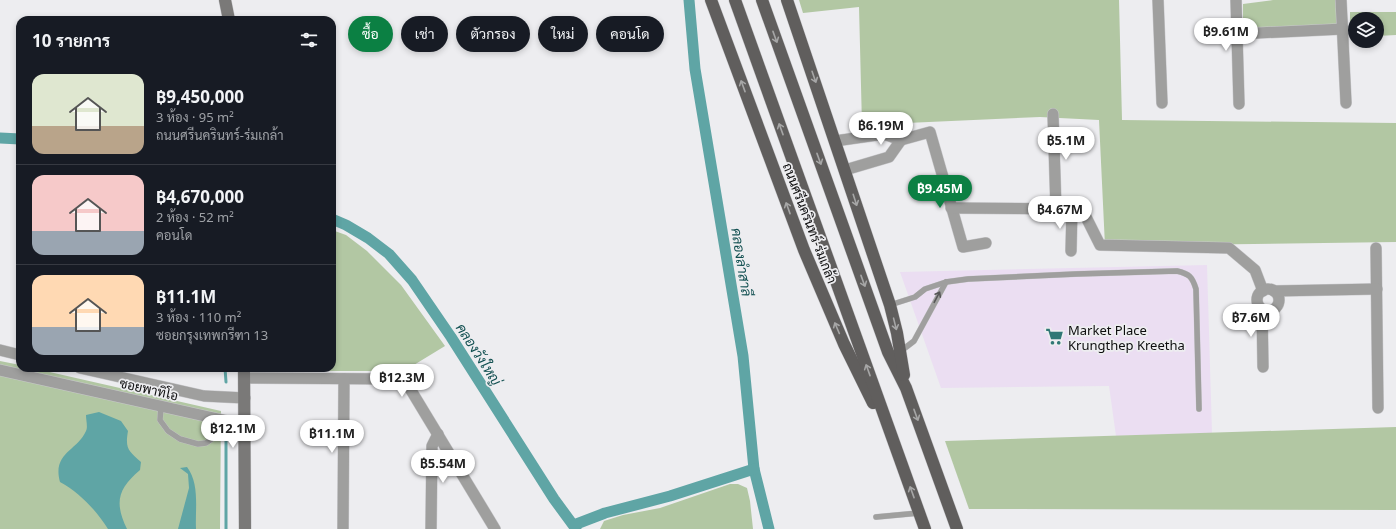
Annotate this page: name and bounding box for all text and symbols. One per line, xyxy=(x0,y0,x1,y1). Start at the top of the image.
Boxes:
map controls xyxy=(1348,12,1384,48)
button: layers xyxy=(1348,12,1384,48)
chip: ซื้อ xyxy=(348,16,393,52)
chip: เช่า xyxy=(401,16,448,52)
chip: ตัวกรอง xyxy=(456,16,530,52)
chip: ใหม่ xyxy=(538,16,588,52)
chip: คอนโด xyxy=(596,16,664,52)
pin: ฿9.61M xyxy=(1193,18,1259,52)
text: ฿9.61M xyxy=(1203,22,1249,40)
text: 10 รายการ xyxy=(32,29,110,52)
icon: filters xyxy=(298,29,320,51)
one-way arrow xyxy=(772,30,779,43)
one-way arrow xyxy=(810,70,818,82)
one-way arrow xyxy=(738,80,746,92)
text: ฿9,450,000 xyxy=(156,85,244,108)
icon: home xyxy=(64,90,112,138)
text: 3 ห้อง · 95 m² xyxy=(156,108,234,126)
pin: ฿6.19M xyxy=(848,112,914,146)
text: ฿6.19M xyxy=(858,116,904,134)
one-way arrow xyxy=(777,124,785,136)
text: ถนนศรีนครินทร์-ร่มเกล้า xyxy=(156,126,284,144)
pin: ฿5.1M xyxy=(1038,127,1094,161)
text: ฿5.1M xyxy=(1047,131,1085,149)
one-way arrow xyxy=(816,153,823,166)
street label: ถนนศรีนครินทร์-ร่มเกล้า xyxy=(779,160,841,286)
pin: ฿9.45M xyxy=(907,175,973,209)
text: ฿9.45M xyxy=(917,179,963,197)
text: ฿4,670,000 xyxy=(156,185,244,208)
icon: home xyxy=(64,191,112,239)
one-way arrow xyxy=(852,193,859,206)
pin: ฿4.67M xyxy=(1027,196,1093,230)
text: ฿4.67M xyxy=(1037,200,1083,218)
one-way arrow xyxy=(784,201,791,214)
text: 2 ห้อง · 52 m² xyxy=(156,208,234,226)
text: คอนโด xyxy=(156,226,192,244)
water label: คลองลำสาลี xyxy=(727,226,757,298)
one-way arrow xyxy=(859,275,867,287)
text: ฿11.1M xyxy=(156,285,216,308)
icon: home xyxy=(64,291,112,339)
one-way arrow xyxy=(934,292,942,304)
pin: ฿7.6M xyxy=(1223,304,1279,338)
text: 3 ห้อง · 110 m² xyxy=(156,308,241,326)
text: ฿7.6M xyxy=(1232,308,1270,326)
one-way arrow xyxy=(891,317,899,330)
water label: คลองวังใหญ่ xyxy=(452,319,507,390)
place label: Market Place Krungthep Kreetha xyxy=(1068,321,1185,354)
one-way arrow xyxy=(832,322,840,334)
text: ซอยกรุงเทพกรีฑา 13 xyxy=(156,326,268,344)
supermarket icon: Market Place Krungthep Kreetha xyxy=(1045,327,1065,347)
pin: ฿12.3M xyxy=(369,364,435,398)
one-way arrow xyxy=(864,364,872,376)
text: ฿12.3M xyxy=(379,368,425,386)
street label: ซอยพาทิโอ xyxy=(118,373,180,405)
one-way arrow xyxy=(912,409,920,421)
pin: ฿12.1M xyxy=(200,415,266,449)
text: ฿12.1M xyxy=(210,419,256,437)
pin: ฿11.1M xyxy=(299,420,365,454)
text: ฿11.1M xyxy=(309,424,355,442)
pin: ฿5.54M xyxy=(410,450,476,484)
text: ฿5.54M xyxy=(420,454,466,472)
one-way arrow xyxy=(908,487,916,499)

